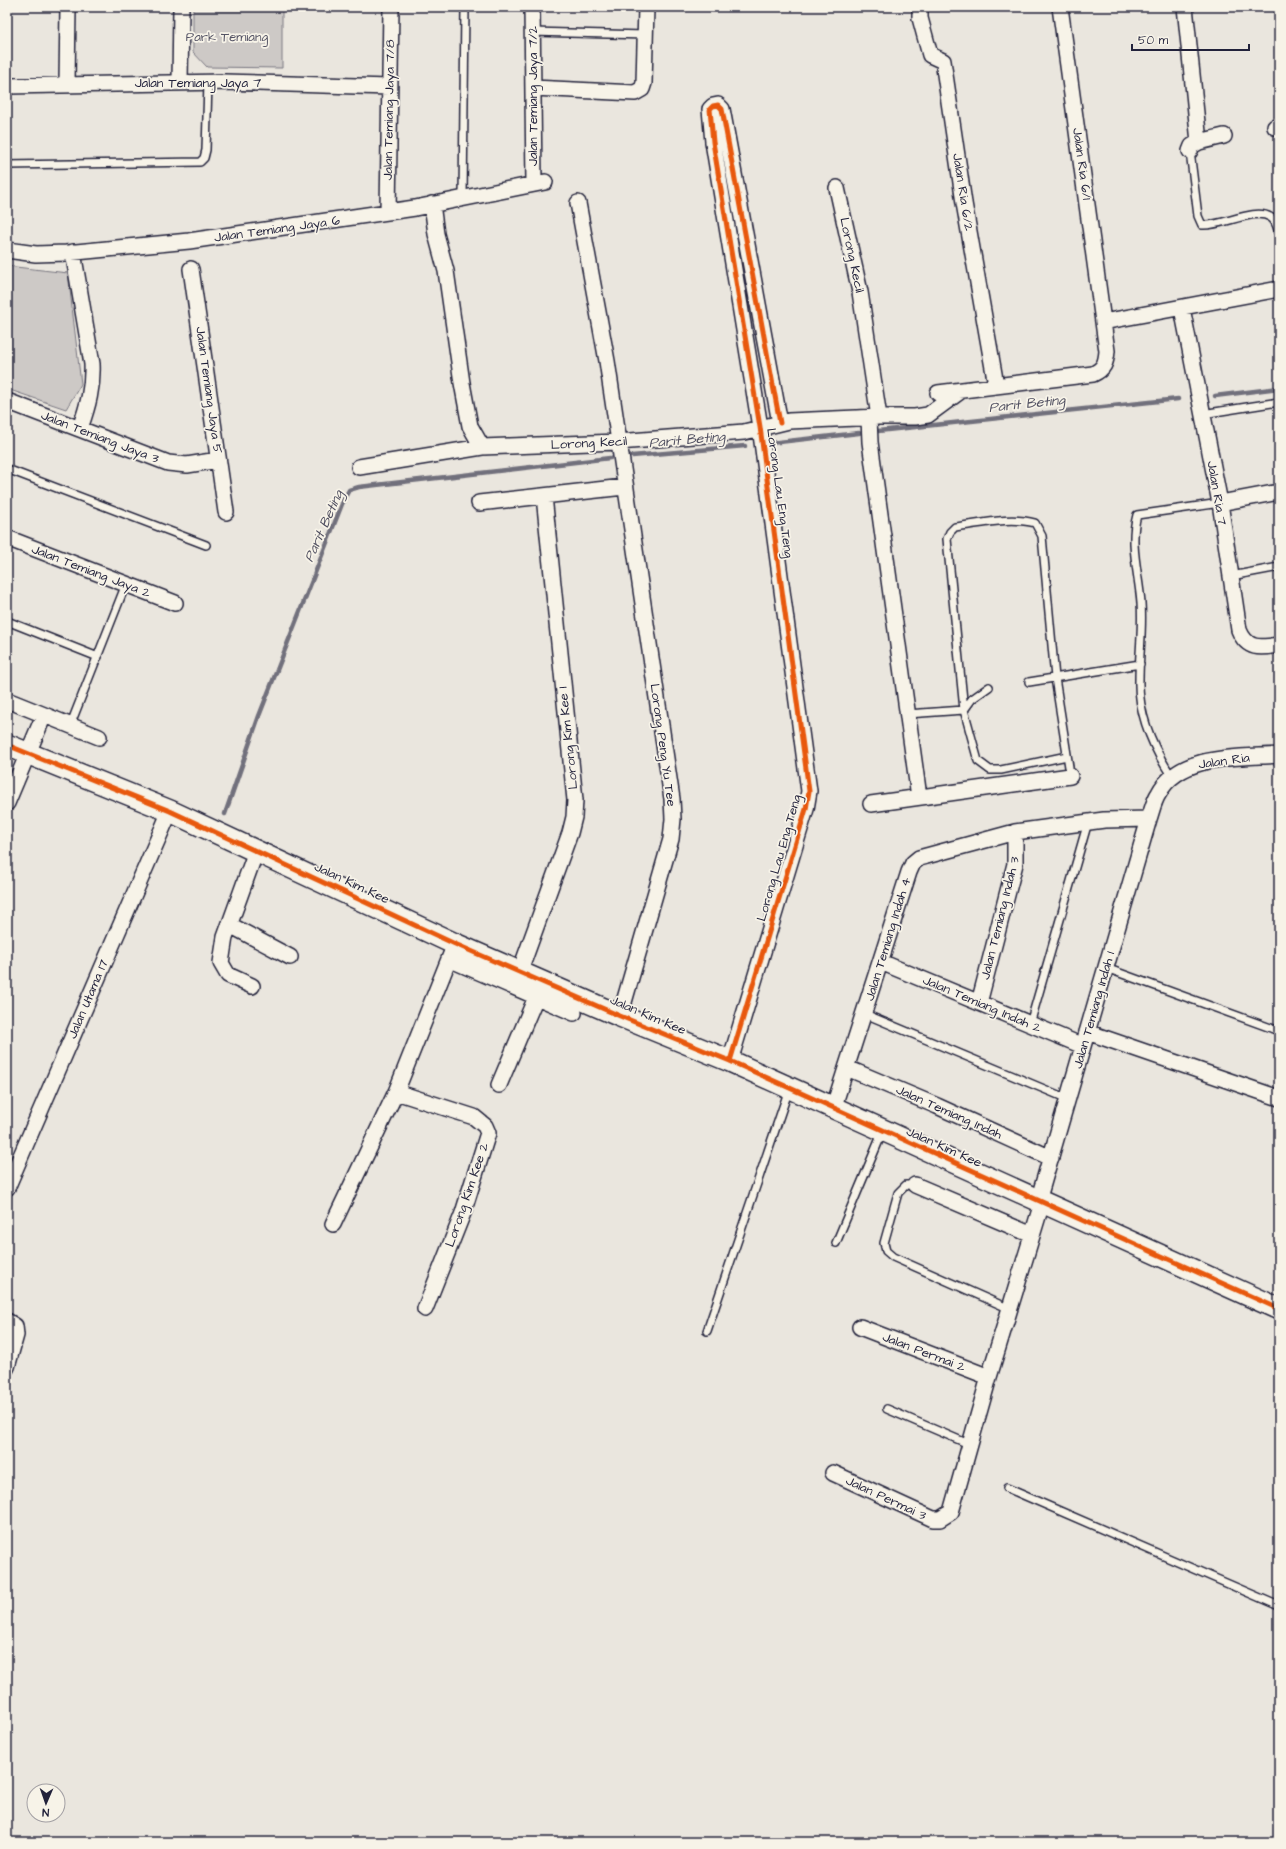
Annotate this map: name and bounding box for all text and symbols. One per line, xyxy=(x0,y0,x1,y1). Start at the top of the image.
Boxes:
street label: Jalan Temiang Jaya 7/2 xyxy=(524,25,543,166)
scale bar xyxy=(1132,26,1249,52)
park label: Park Temiang xyxy=(186,28,268,47)
text: 50 m xyxy=(1138,32,1169,49)
street label: Jalan Temiang Jaya 7/8 xyxy=(379,39,400,181)
street label: Jalan Temiang Jaya 7 xyxy=(135,74,261,93)
street label: Jalan Ria 6/1 xyxy=(1068,127,1096,202)
street label: Jalan Ria 6/2 xyxy=(948,152,978,233)
street label: Jalan Temiang Jaya 6 xyxy=(213,211,341,248)
street label: Lorong Kecil xyxy=(834,216,869,294)
street label: Jalan Temiang Jaya 5 xyxy=(190,325,227,455)
water label: Parit Beting xyxy=(988,390,1067,418)
street label: Jalan Temiang Jaya 3 xyxy=(38,406,162,469)
water label: Parit Beting xyxy=(648,427,727,453)
street label: Lorong Lau Eng Teng xyxy=(761,427,798,560)
street label: Lorong Kecil xyxy=(550,432,628,455)
street label: Jalan Ria 7 xyxy=(1202,459,1232,527)
water label: Parit Beting xyxy=(299,486,349,565)
street label: Jalan Temiang Jaya 2 xyxy=(29,540,154,603)
street label: Lorong Peng Yu Tee xyxy=(644,682,681,808)
street label: Lorong Kim Kee 1 xyxy=(554,685,583,790)
street label: Jalan Ria xyxy=(1197,748,1251,774)
street label: Lorong Lau Eng Teng xyxy=(752,792,807,924)
street label: Jalan Temiang Indah 3 xyxy=(976,854,1025,982)
street label: Jalan Kim Kee xyxy=(312,858,392,908)
street label: Jalan Temiang Indah 4 xyxy=(861,875,916,1003)
street label: Jalan Temiang Indah 1 xyxy=(1069,949,1120,1071)
street label: Jalan Utama 17 xyxy=(63,957,113,1041)
street label: Jalan Temiang Indah 2 xyxy=(920,971,1044,1038)
street label: Jalan Kim Kee xyxy=(607,991,689,1039)
street label: Jalan Temiang Indah xyxy=(893,1081,1005,1145)
street label: Jalan Kim Kee xyxy=(903,1122,985,1172)
street label: Lorong Kim Kee 2 xyxy=(441,1140,494,1250)
street label: Jalan Permai 2 xyxy=(880,1328,969,1376)
street label: Jalan Permai 3 xyxy=(843,1471,930,1525)
north arrow xyxy=(26,1783,66,1823)
text: N xyxy=(42,1805,49,1820)

